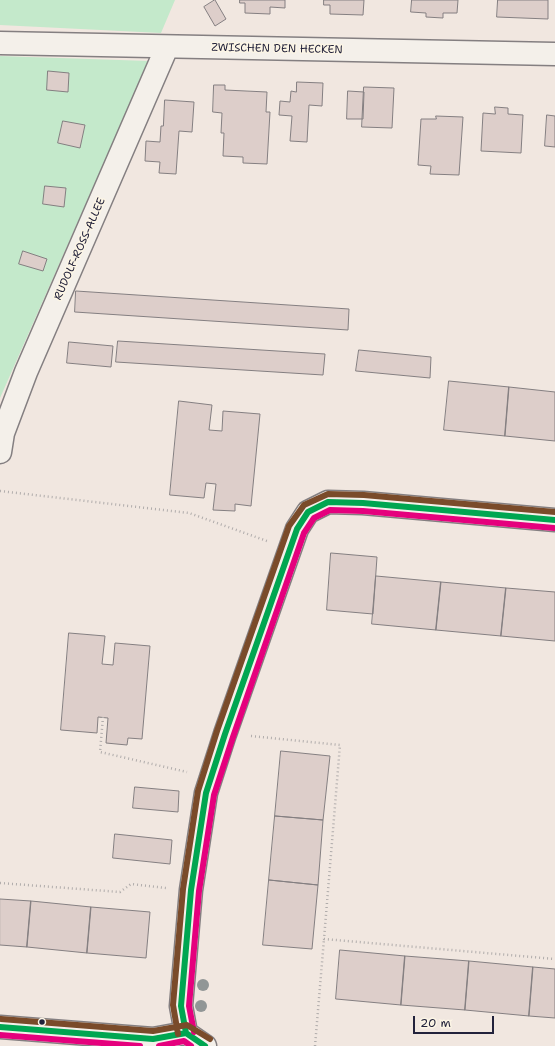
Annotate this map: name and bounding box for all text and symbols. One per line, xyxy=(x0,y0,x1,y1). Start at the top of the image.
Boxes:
street label: ZWISCHEN DEN HECKEN xyxy=(211,41,343,57)
street label: RUDOLF-ROSS-ALLEE xyxy=(52,196,108,302)
scale bar xyxy=(415,1008,496,1034)
text: 20 m xyxy=(420,1015,451,1031)
unlabelled marker xyxy=(37,1017,47,1027)

